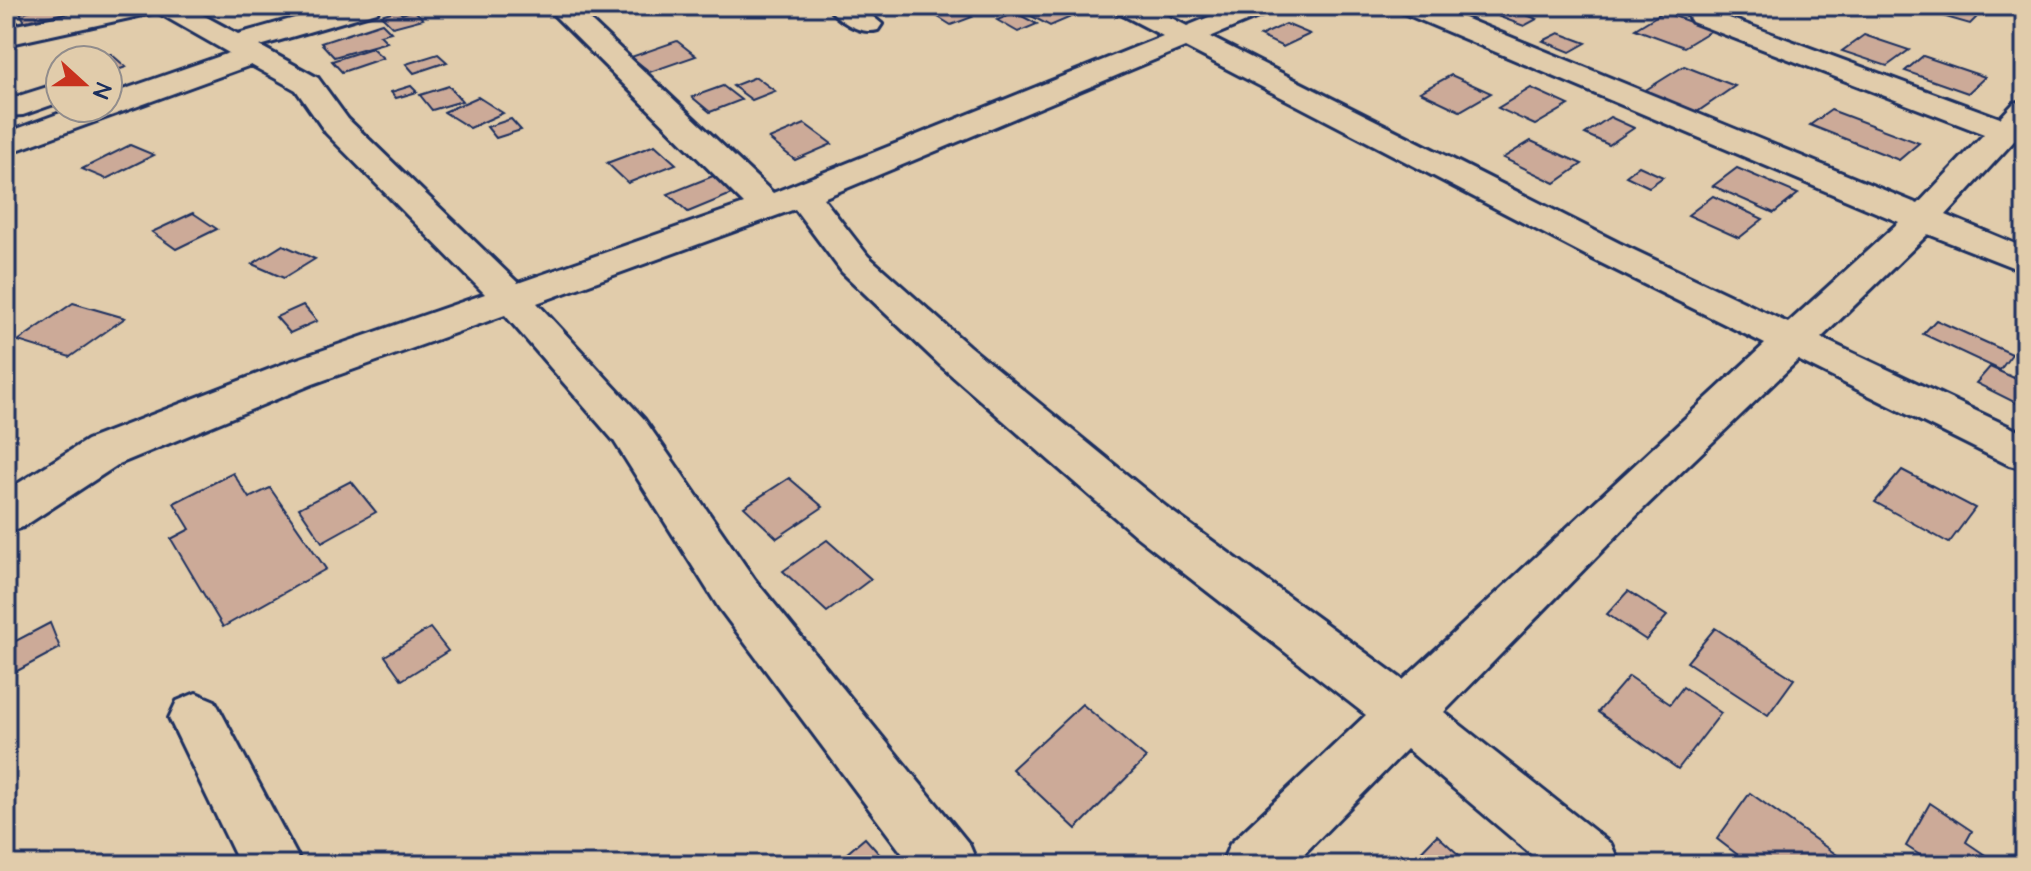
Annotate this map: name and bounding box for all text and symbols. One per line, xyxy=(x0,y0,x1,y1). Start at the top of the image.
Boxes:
north arrow xyxy=(44,44,124,124)
text: N xyxy=(84,79,118,103)

